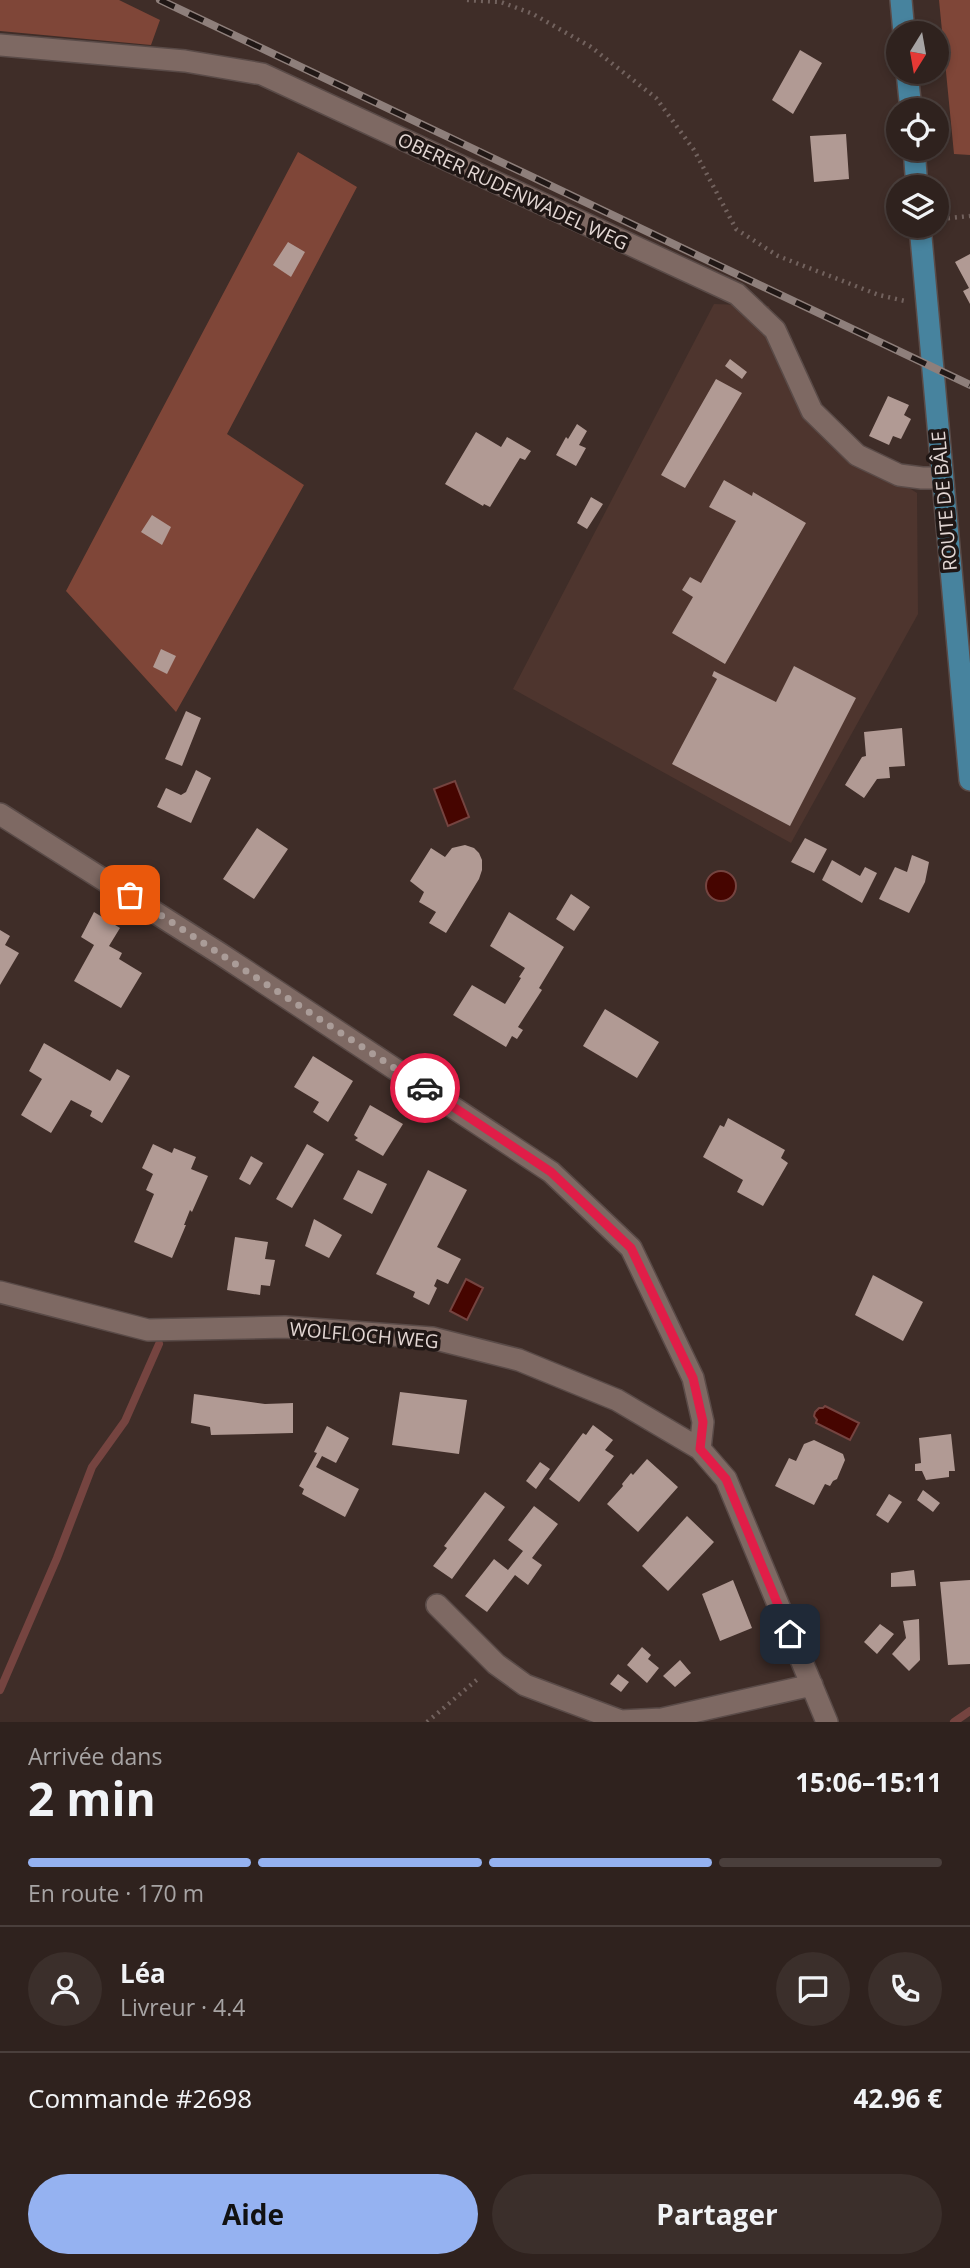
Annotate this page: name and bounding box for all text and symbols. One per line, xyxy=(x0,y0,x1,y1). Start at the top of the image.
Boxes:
north arrow xyxy=(886,21,948,84)
map controls xyxy=(886,21,949,238)
button: locate xyxy=(886,98,949,161)
street label: OBERER RUDENWADEL WEG xyxy=(394,126,632,256)
button: layers xyxy=(886,175,949,238)
street label: ROUTE DE BÂLE xyxy=(925,430,963,572)
pin xyxy=(100,865,160,925)
icon: bag xyxy=(111,876,149,914)
courier xyxy=(390,1053,460,1123)
icon: car xyxy=(406,1069,444,1107)
street label: WOLFLOCH WEG xyxy=(288,1316,440,1354)
pin xyxy=(760,1604,820,1664)
icon: home xyxy=(771,1615,809,1653)
text: Arrivée dans xyxy=(28,1740,162,1772)
text: 15:06–15:11 xyxy=(795,1764,942,1800)
text: 2 min xyxy=(28,1767,156,1829)
text: En route · 170 m xyxy=(28,1877,204,1909)
button: person xyxy=(28,1952,102,2026)
button: chat xyxy=(776,1952,850,2026)
button: phone xyxy=(868,1952,942,2026)
text: Léa xyxy=(120,1955,166,1991)
text: Livreur · 4.4 xyxy=(120,1991,245,2023)
text: Commande #2698 xyxy=(28,2080,252,2116)
text: 42.96 € xyxy=(854,2080,942,2116)
button: Aide xyxy=(28,2174,478,2254)
button: Partager xyxy=(492,2174,942,2254)

